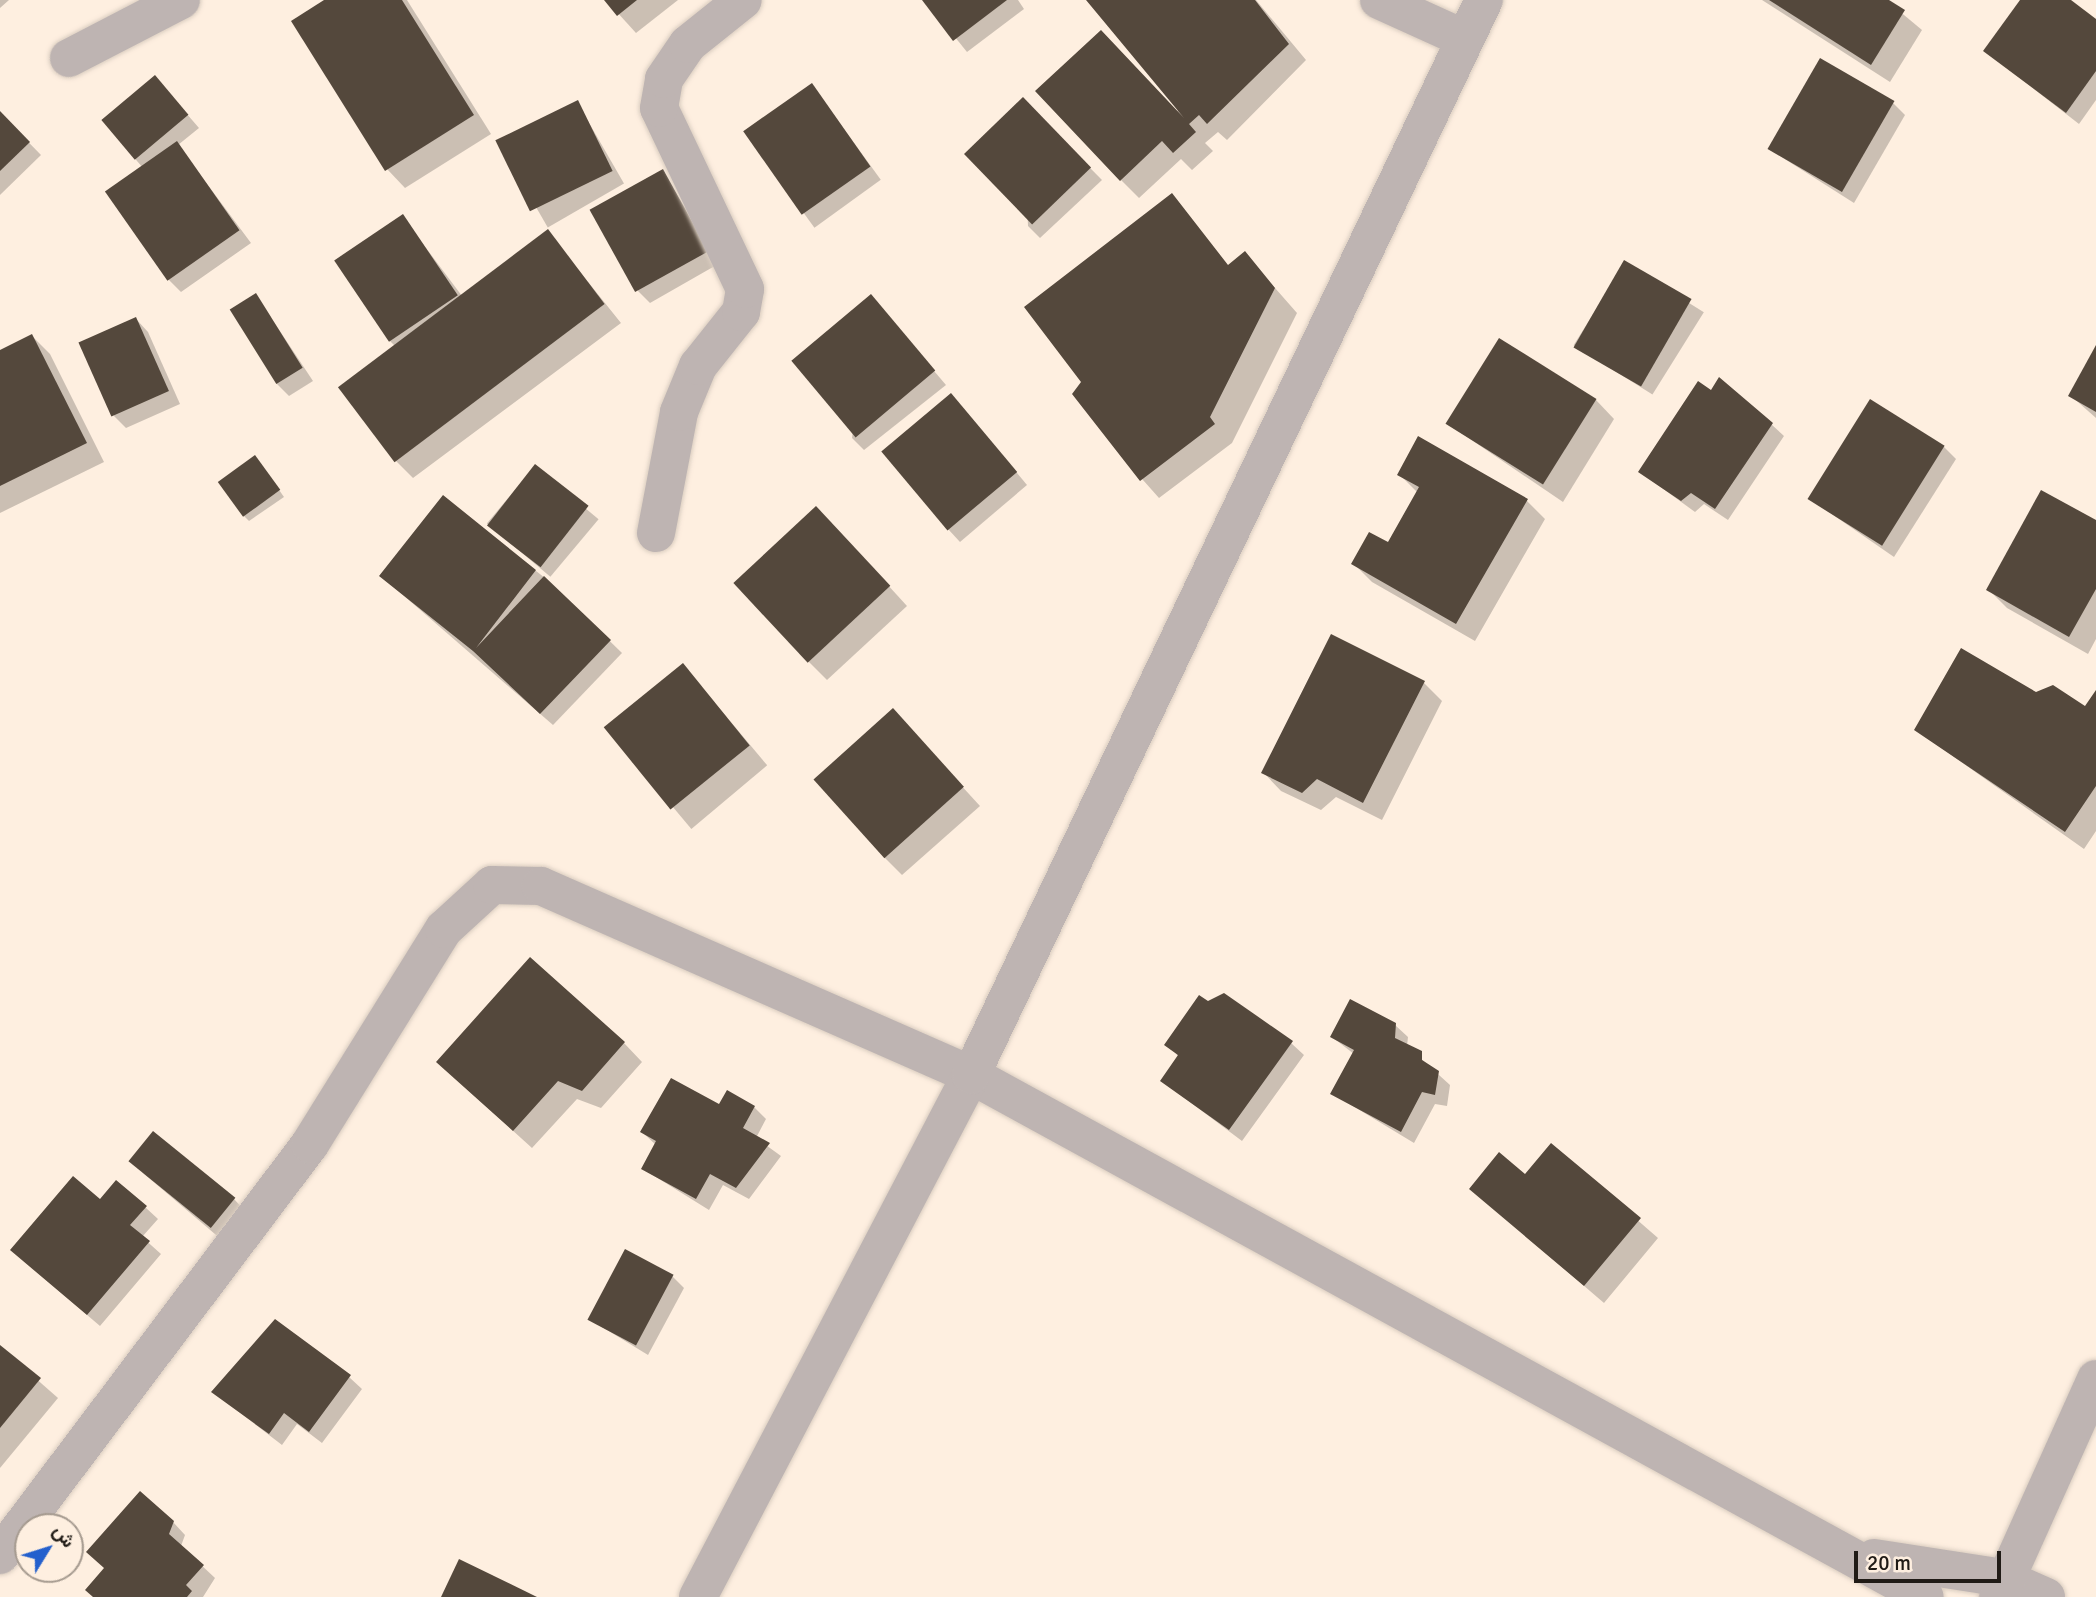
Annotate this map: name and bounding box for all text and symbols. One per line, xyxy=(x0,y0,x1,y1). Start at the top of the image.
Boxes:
north arrow xyxy=(14,1513,84,1583)
text: ش xyxy=(47,1520,80,1553)
scale bar xyxy=(1858,1538,2005,1582)
text: 20 m xyxy=(1867,1550,1911,1576)

